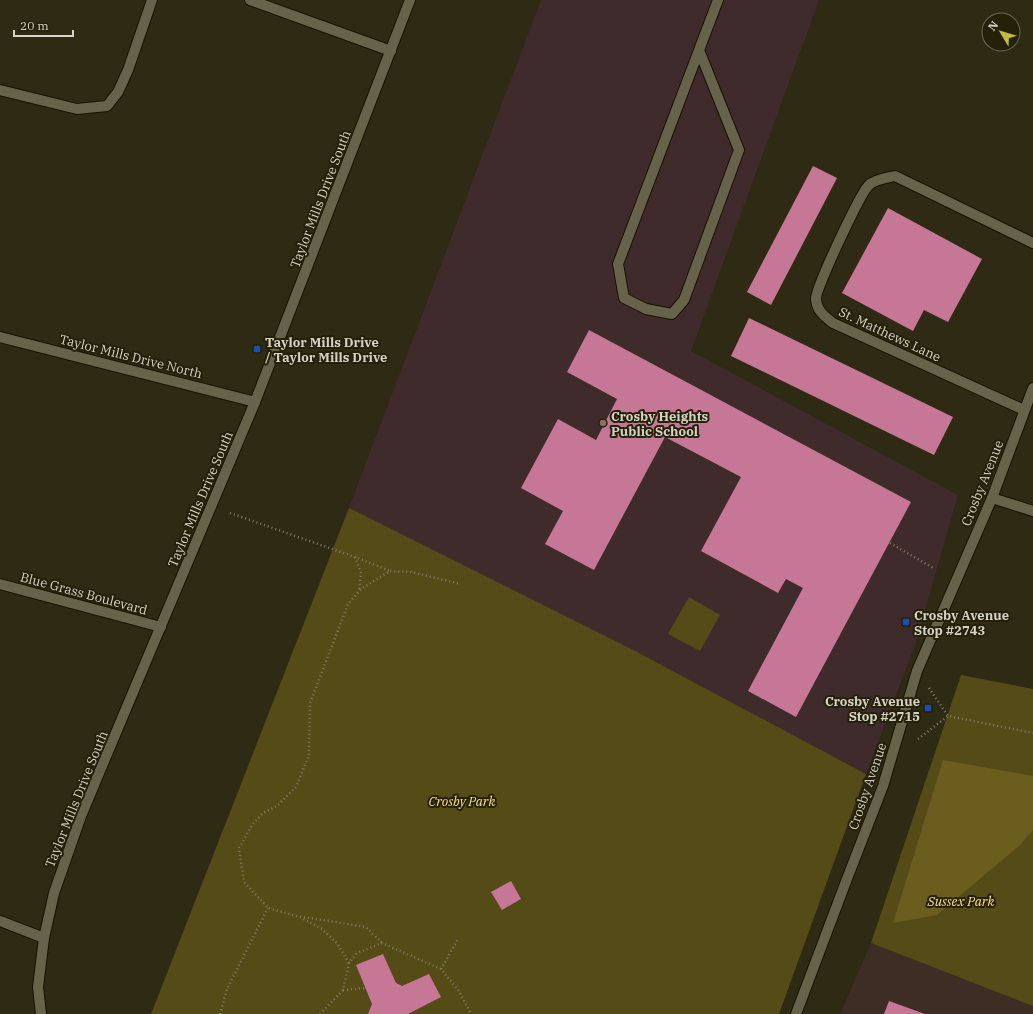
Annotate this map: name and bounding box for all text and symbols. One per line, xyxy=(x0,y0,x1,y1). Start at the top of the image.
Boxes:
scale bar xyxy=(14,12,73,38)
north arrow xyxy=(981,12,1021,52)
text: 20 m xyxy=(20,18,49,33)
text: N xyxy=(985,18,1001,34)
street label: Taylor Mills Drive South xyxy=(286,128,355,270)
street label: St. Matthews Lane xyxy=(836,303,944,366)
street label: Taylor Mills Drive North xyxy=(58,331,204,382)
place label: Taylor Mills Drive / Taylor Mills Drive xyxy=(265,334,387,366)
marker: Taylor Mills Drive / Taylor Mills Drive xyxy=(252,344,262,354)
place label: Crosby Heights Public School xyxy=(611,408,709,440)
marker: Crosby Heights Public School xyxy=(598,418,608,428)
street label: Taylor Mills Drive South xyxy=(164,429,237,570)
street label: Crosby Avenue xyxy=(958,438,1007,529)
street label: Blue Grass Boulevard xyxy=(18,568,149,619)
place label: Crosby Avenue Stop #2743 xyxy=(914,607,1009,639)
marker: Crosby Avenue Stop #2743 xyxy=(901,617,911,627)
place label: Crosby Avenue Stop #2715 xyxy=(825,693,920,725)
marker: Crosby Avenue Stop #2715 xyxy=(923,703,933,713)
street label: Taylor Mills Drive South xyxy=(41,728,112,870)
street label: Crosby Avenue xyxy=(845,740,890,832)
park label: Crosby Park xyxy=(429,793,496,810)
park label: Sussex Park xyxy=(927,893,995,910)

